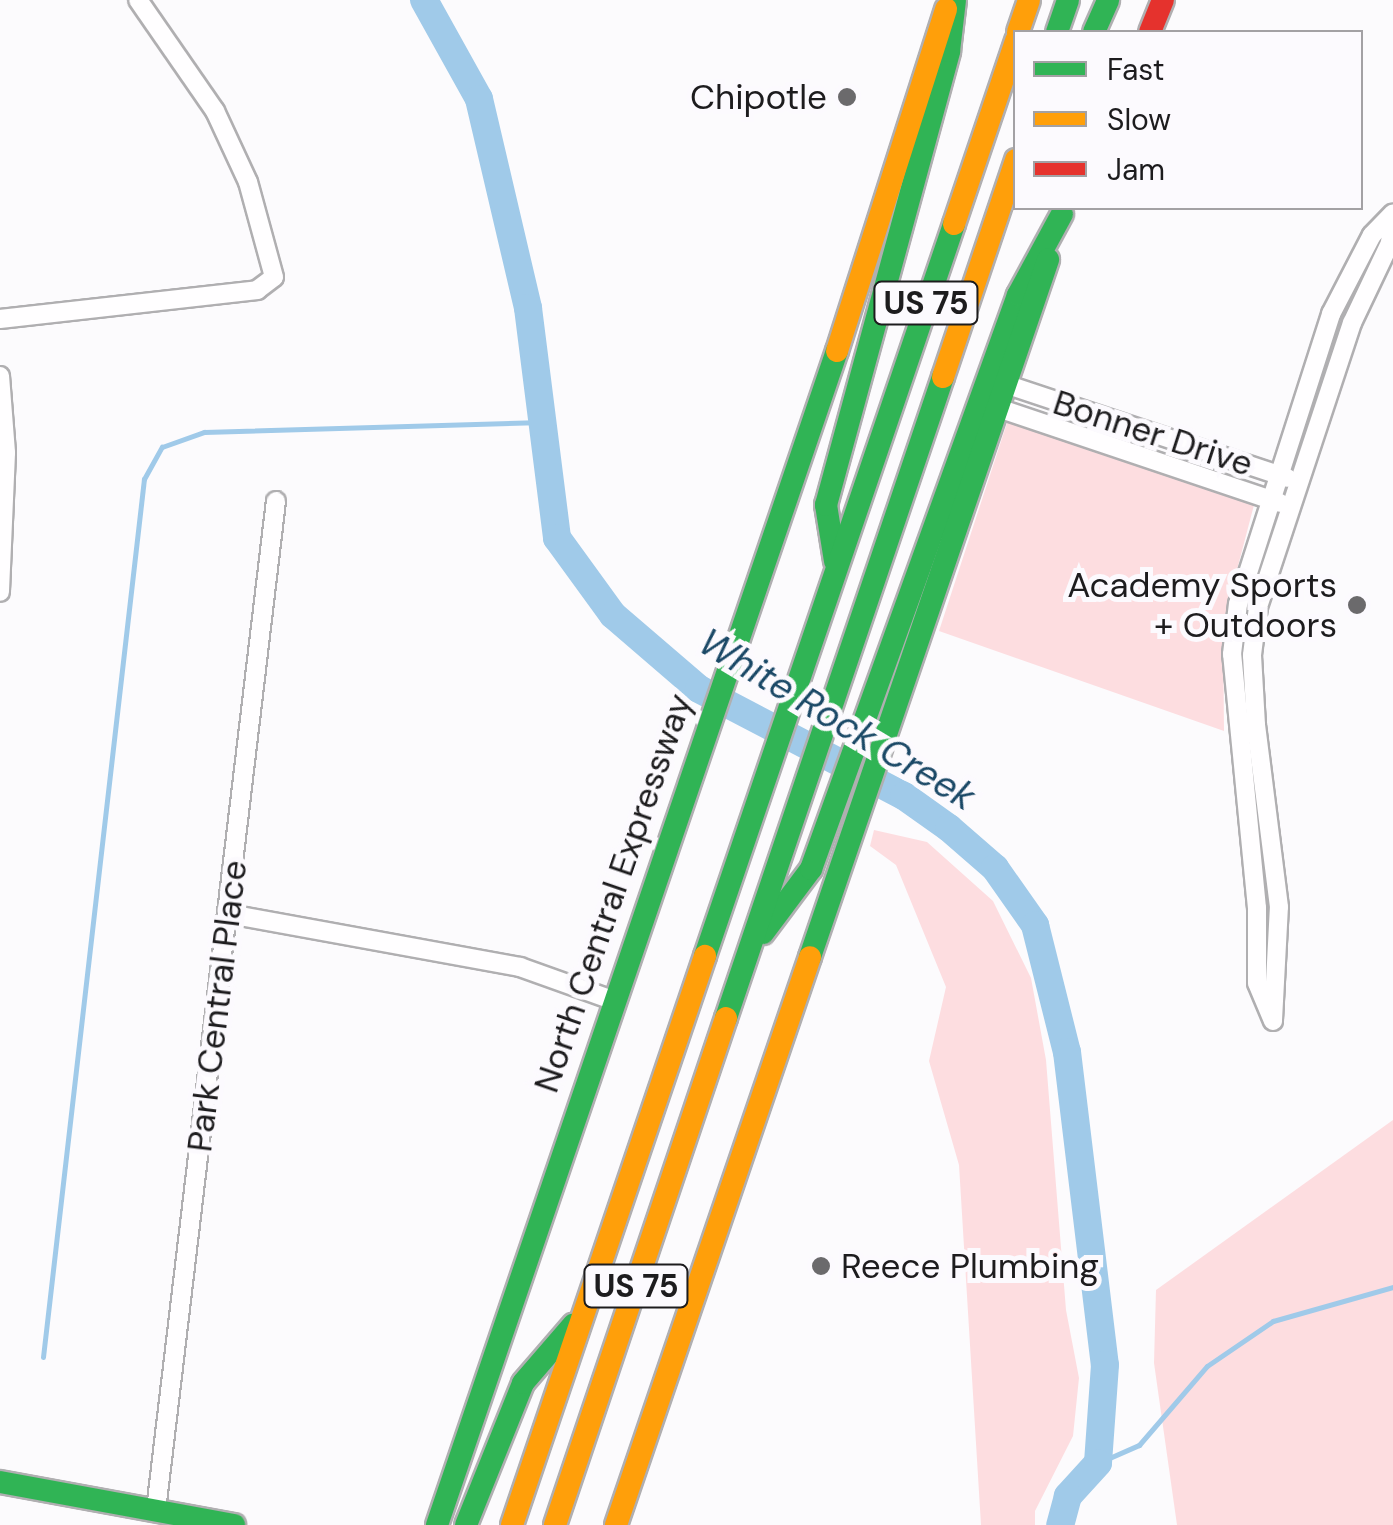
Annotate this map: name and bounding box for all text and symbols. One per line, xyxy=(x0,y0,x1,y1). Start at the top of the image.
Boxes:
legend xyxy=(1013,30,1363,210)
text: Fast xyxy=(1107,50,1165,89)
place label: Chipotle xyxy=(690,76,827,118)
marker: Chipotle xyxy=(836,86,858,108)
text: Slow xyxy=(1107,100,1171,139)
text: Jam xyxy=(1107,150,1165,189)
road number: US 75 xyxy=(871,276,981,330)
street label: Bonner Drive xyxy=(1048,381,1258,485)
place label: Academy Sports + Outdoors xyxy=(1067,564,1337,646)
marker: Academy Sports + Outdoors xyxy=(1346,594,1368,616)
water label: White Rock Creek xyxy=(690,619,984,821)
street label: North Central Expressway xyxy=(525,688,701,1098)
street label: Park Central Place xyxy=(178,858,256,1154)
place label: Reece Plumbing xyxy=(841,1245,1099,1287)
marker: Reece Plumbing xyxy=(810,1255,832,1277)
road number: US 75 xyxy=(581,1259,691,1313)

